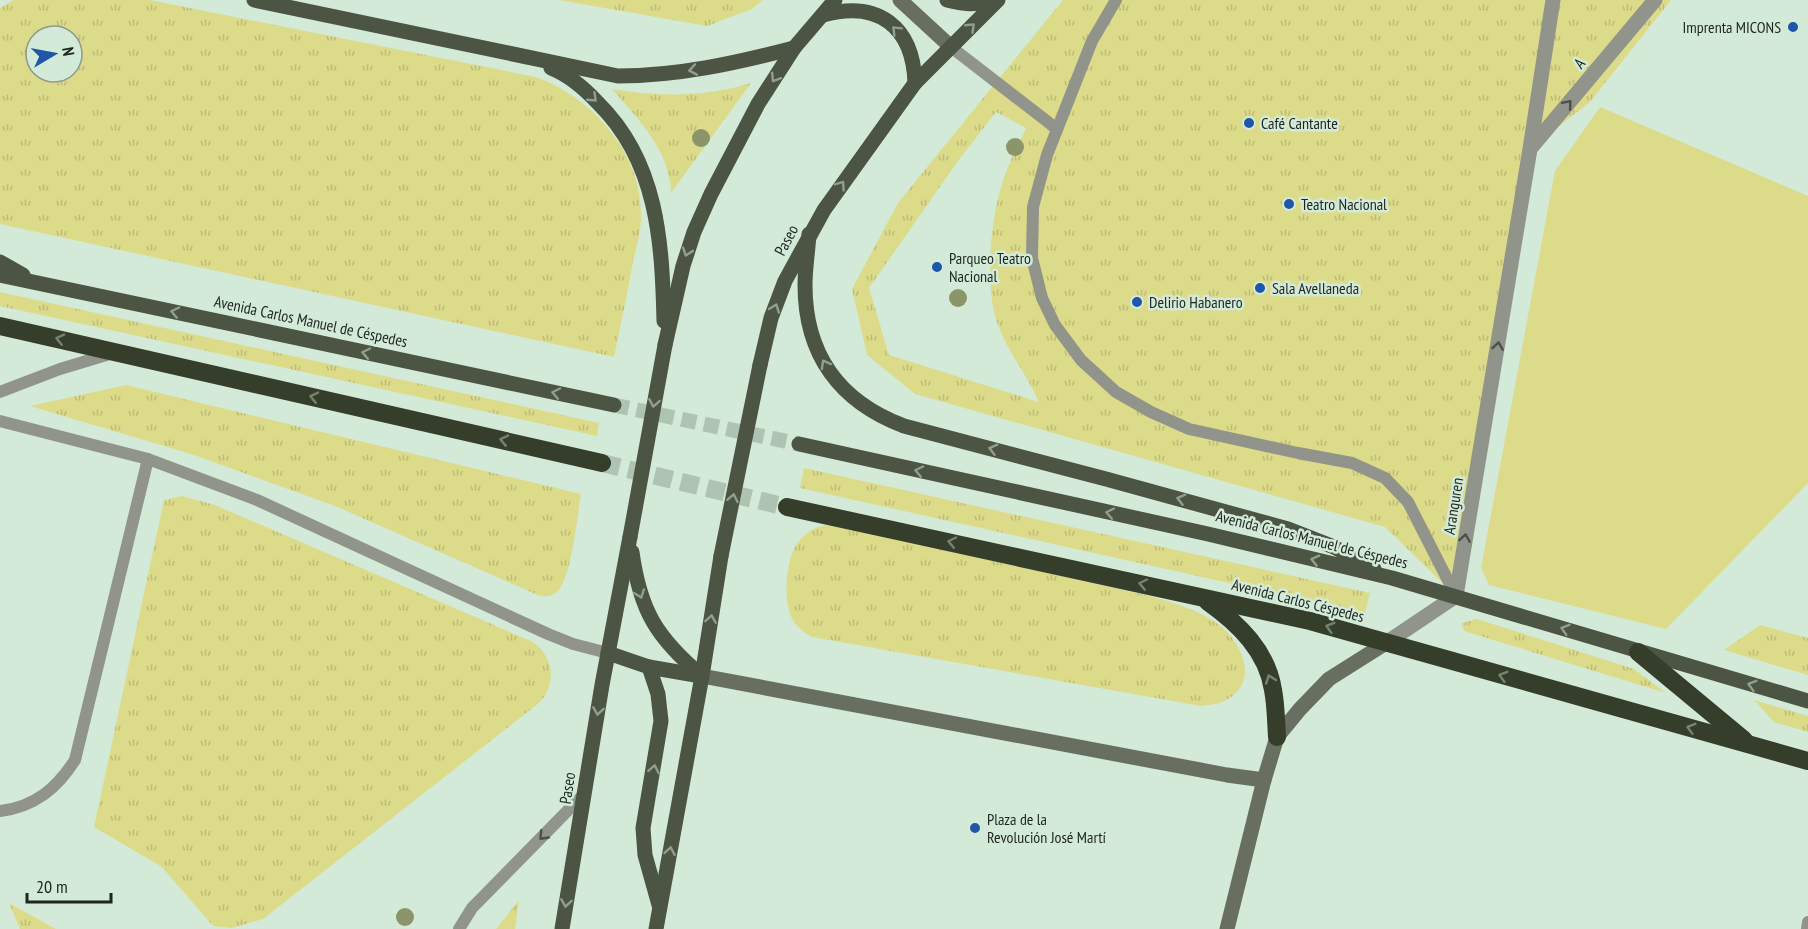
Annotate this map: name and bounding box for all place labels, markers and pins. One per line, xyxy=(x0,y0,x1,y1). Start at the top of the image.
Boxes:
place label: Imprenta MICONS xyxy=(1683,17,1781,37)
marker: Imprenta MICONS xyxy=(1786,20,1800,34)
place label: Café Cantante xyxy=(1261,113,1338,133)
marker: Café Cantante xyxy=(1242,116,1256,130)
place label: Teatro Nacional xyxy=(1301,194,1387,214)
marker: Teatro Nacional xyxy=(1282,197,1296,211)
place label: Parqueo Teatro Nacional xyxy=(949,248,1031,286)
marker: Parqueo Teatro Nacional xyxy=(930,260,944,274)
place label: Sala Avellaneda xyxy=(1272,278,1359,298)
marker: Sala Avellaneda xyxy=(1253,281,1267,295)
place label: Delirio Habanero xyxy=(1149,292,1243,312)
marker: Delirio Habanero xyxy=(1130,295,1144,309)
place label: Plaza de la Revolución José Martí xyxy=(987,809,1107,847)
marker: Plaza de la Revolución José Martí xyxy=(968,821,982,835)

